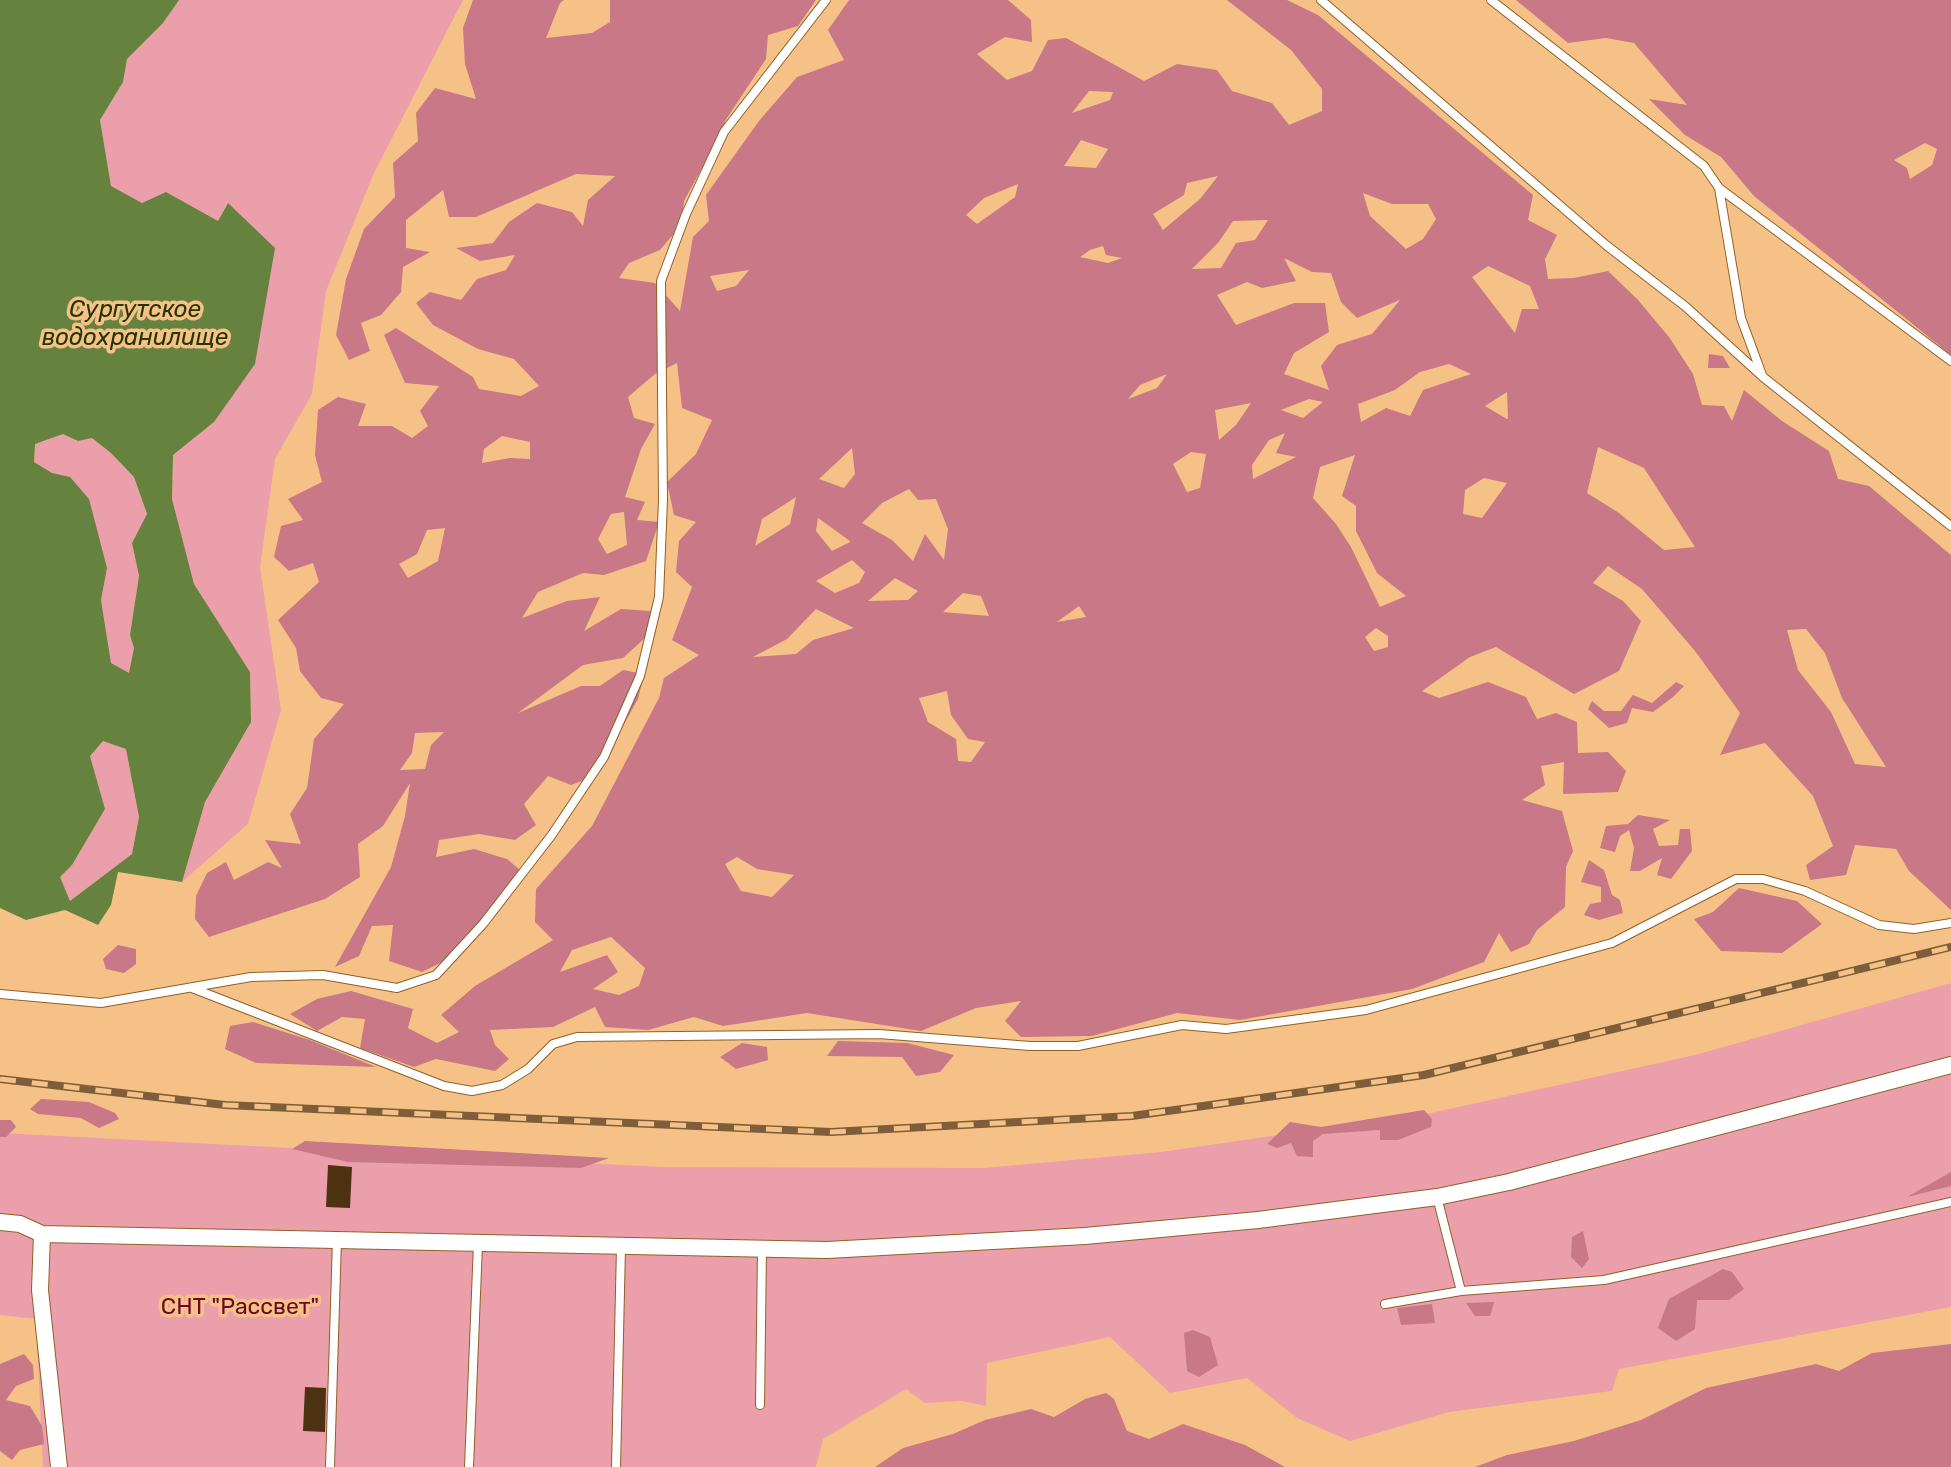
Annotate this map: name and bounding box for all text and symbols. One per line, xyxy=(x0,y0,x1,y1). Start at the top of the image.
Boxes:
water label: Сургутское водохранилище xyxy=(42,296,228,352)
park label: СНТ "Рассвет" xyxy=(161,1293,319,1321)

